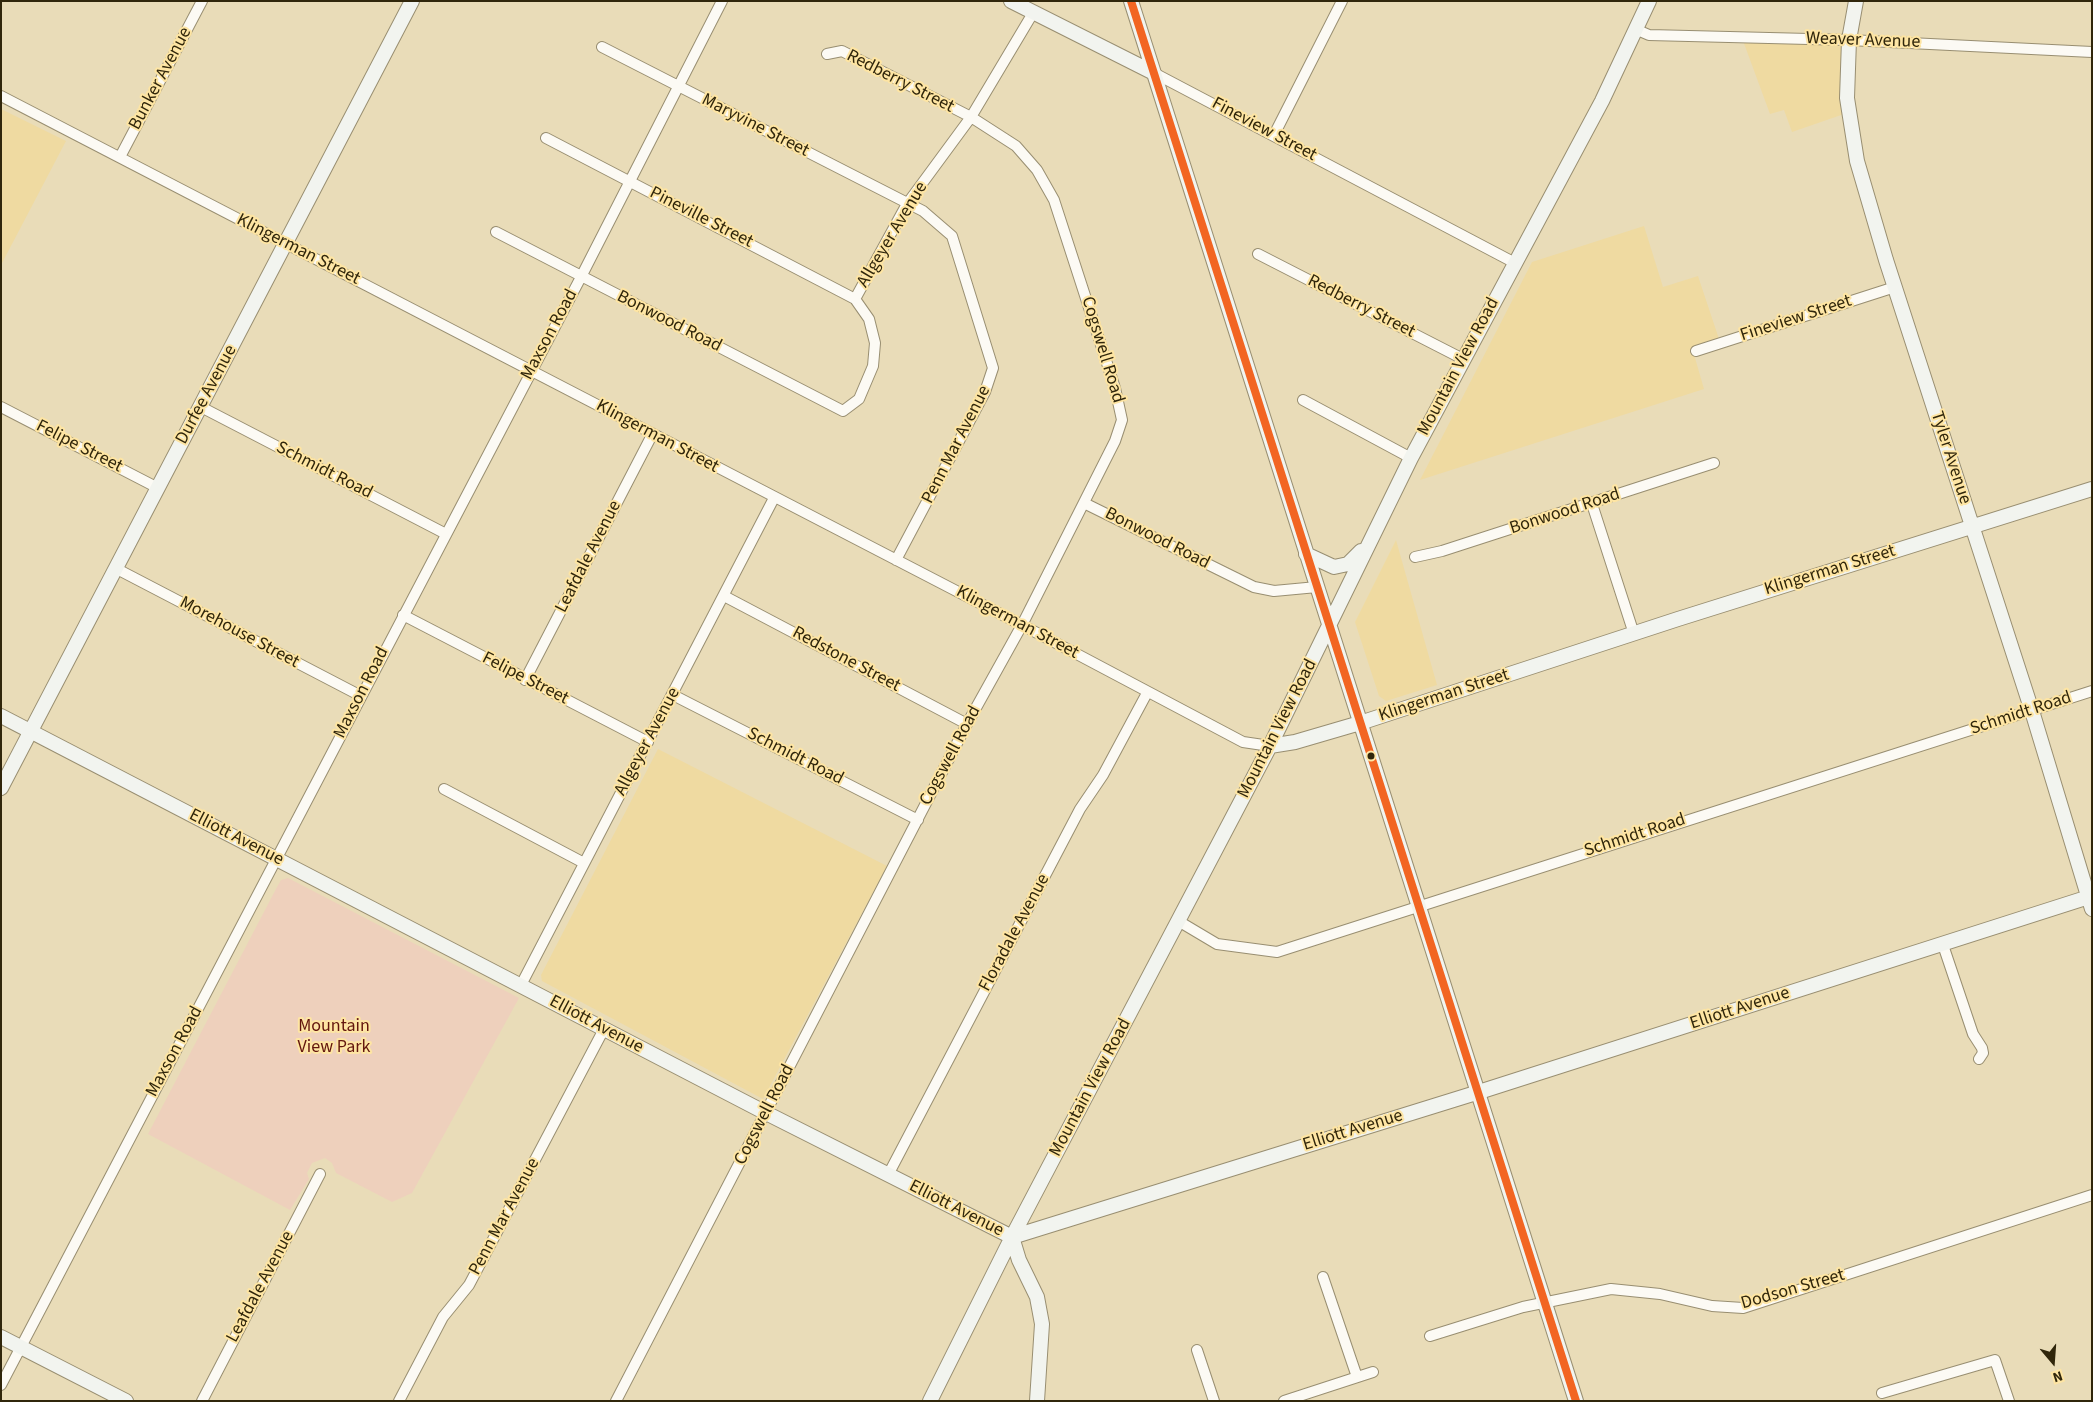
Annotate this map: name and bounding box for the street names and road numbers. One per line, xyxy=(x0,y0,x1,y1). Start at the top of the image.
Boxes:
street label: Bunker Avenue xyxy=(125,24,197,134)
street label: Weaver Avenue xyxy=(1805,28,1921,54)
street label: Redberry Street xyxy=(843,46,957,118)
street label: Maryvine Street xyxy=(698,90,812,162)
street label: Fineview Street xyxy=(1208,93,1320,167)
street label: Allgeyer Avenue xyxy=(853,178,933,292)
street label: Pineville Street xyxy=(646,183,756,253)
street label: Klingerman Street xyxy=(233,210,363,290)
street label: Redberry Street xyxy=(1304,271,1418,343)
street label: Maxson Road xyxy=(517,286,583,384)
street label: Bonwood Road xyxy=(613,286,725,358)
street label: Fineview Street xyxy=(1738,291,1854,347)
street label: Cogswell Road xyxy=(1076,294,1128,406)
street label: Mountain View Road xyxy=(1414,294,1504,440)
street label: Durfee Avenue xyxy=(172,342,242,448)
street label: Penn Mar Avenue xyxy=(918,382,996,508)
street label: Klingerman Street xyxy=(592,396,722,478)
street label: Tyler Avenue xyxy=(1925,409,1975,507)
street label: Felipe Street xyxy=(32,416,126,478)
street label: Schmidt Road xyxy=(272,437,376,505)
street label: Bonwood Road xyxy=(1507,484,1623,540)
street label: Leafdale Avenue xyxy=(551,497,627,617)
street label: Bonwood Road xyxy=(1101,503,1213,575)
street label: Klingerman Street xyxy=(1762,541,1898,601)
street label: Klingerman Street xyxy=(952,582,1082,664)
street label: Morehouse Street xyxy=(176,592,302,674)
street label: Redstone Street xyxy=(788,622,904,698)
street label: Maxson Road xyxy=(330,644,394,742)
street label: Felipe Street xyxy=(478,648,572,710)
street label: Mountain View Road xyxy=(1234,656,1322,802)
street label: Klingerman Street xyxy=(1376,665,1512,727)
street label: Allgeyer Avenue xyxy=(610,684,686,800)
street label: Schmidt Road xyxy=(1968,687,2074,741)
street label: Cogswell Road xyxy=(916,702,986,810)
street label: Schmidt Road xyxy=(743,723,847,791)
street label: Elliott Avenue xyxy=(185,805,287,871)
street label: Schmidt Road xyxy=(1582,809,1688,863)
street label: Floradale Avenue xyxy=(975,871,1055,995)
street label: Elliott Avenue xyxy=(1687,983,1793,1035)
street label: Elliott Avenue xyxy=(545,991,647,1059)
street label: Maxson Road xyxy=(142,1003,208,1101)
street label: Mountain View Road xyxy=(1046,1015,1136,1161)
street label: Cogswell Road xyxy=(730,1061,800,1169)
street label: Elliott Avenue xyxy=(1300,1106,1406,1156)
street label: Penn Mar Avenue xyxy=(465,1155,545,1279)
street label: Elliott Avenue xyxy=(905,1176,1007,1242)
street label: Leafdale Avenue xyxy=(223,1228,299,1346)
street label: Dodson Street xyxy=(1739,1265,1847,1315)

